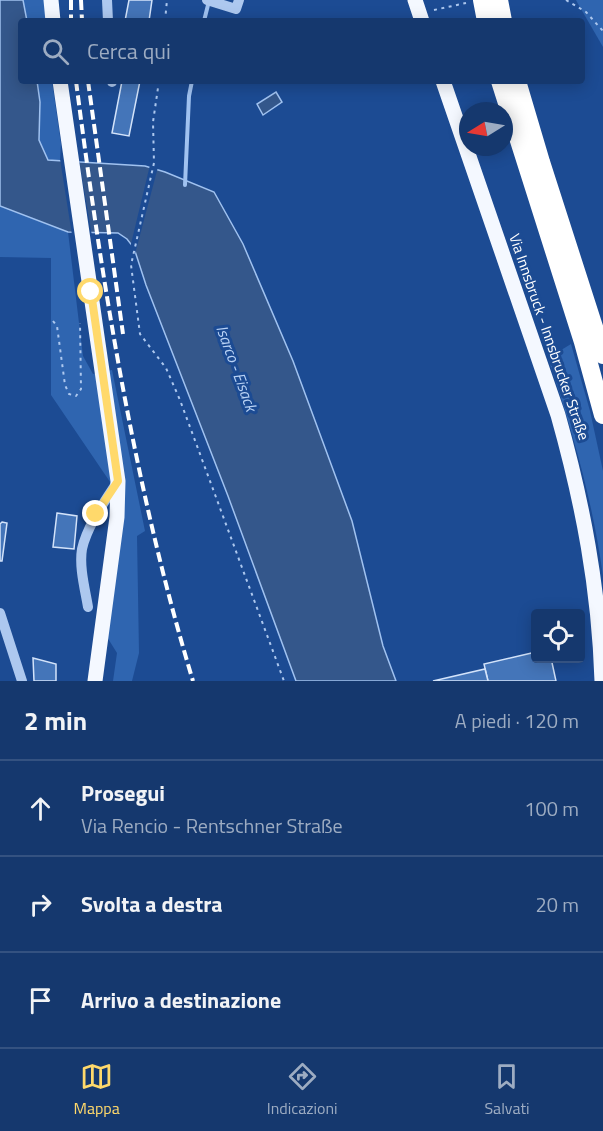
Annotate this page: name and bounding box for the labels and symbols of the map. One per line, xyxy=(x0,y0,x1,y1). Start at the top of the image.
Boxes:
north arrow xyxy=(459,102,513,156)
street label: Via Innsbruck - Innsbrucker Straße xyxy=(503,230,596,443)
route start xyxy=(77,278,103,304)
water label: Isarco - Eisack xyxy=(210,322,264,416)
route end xyxy=(82,500,108,526)

